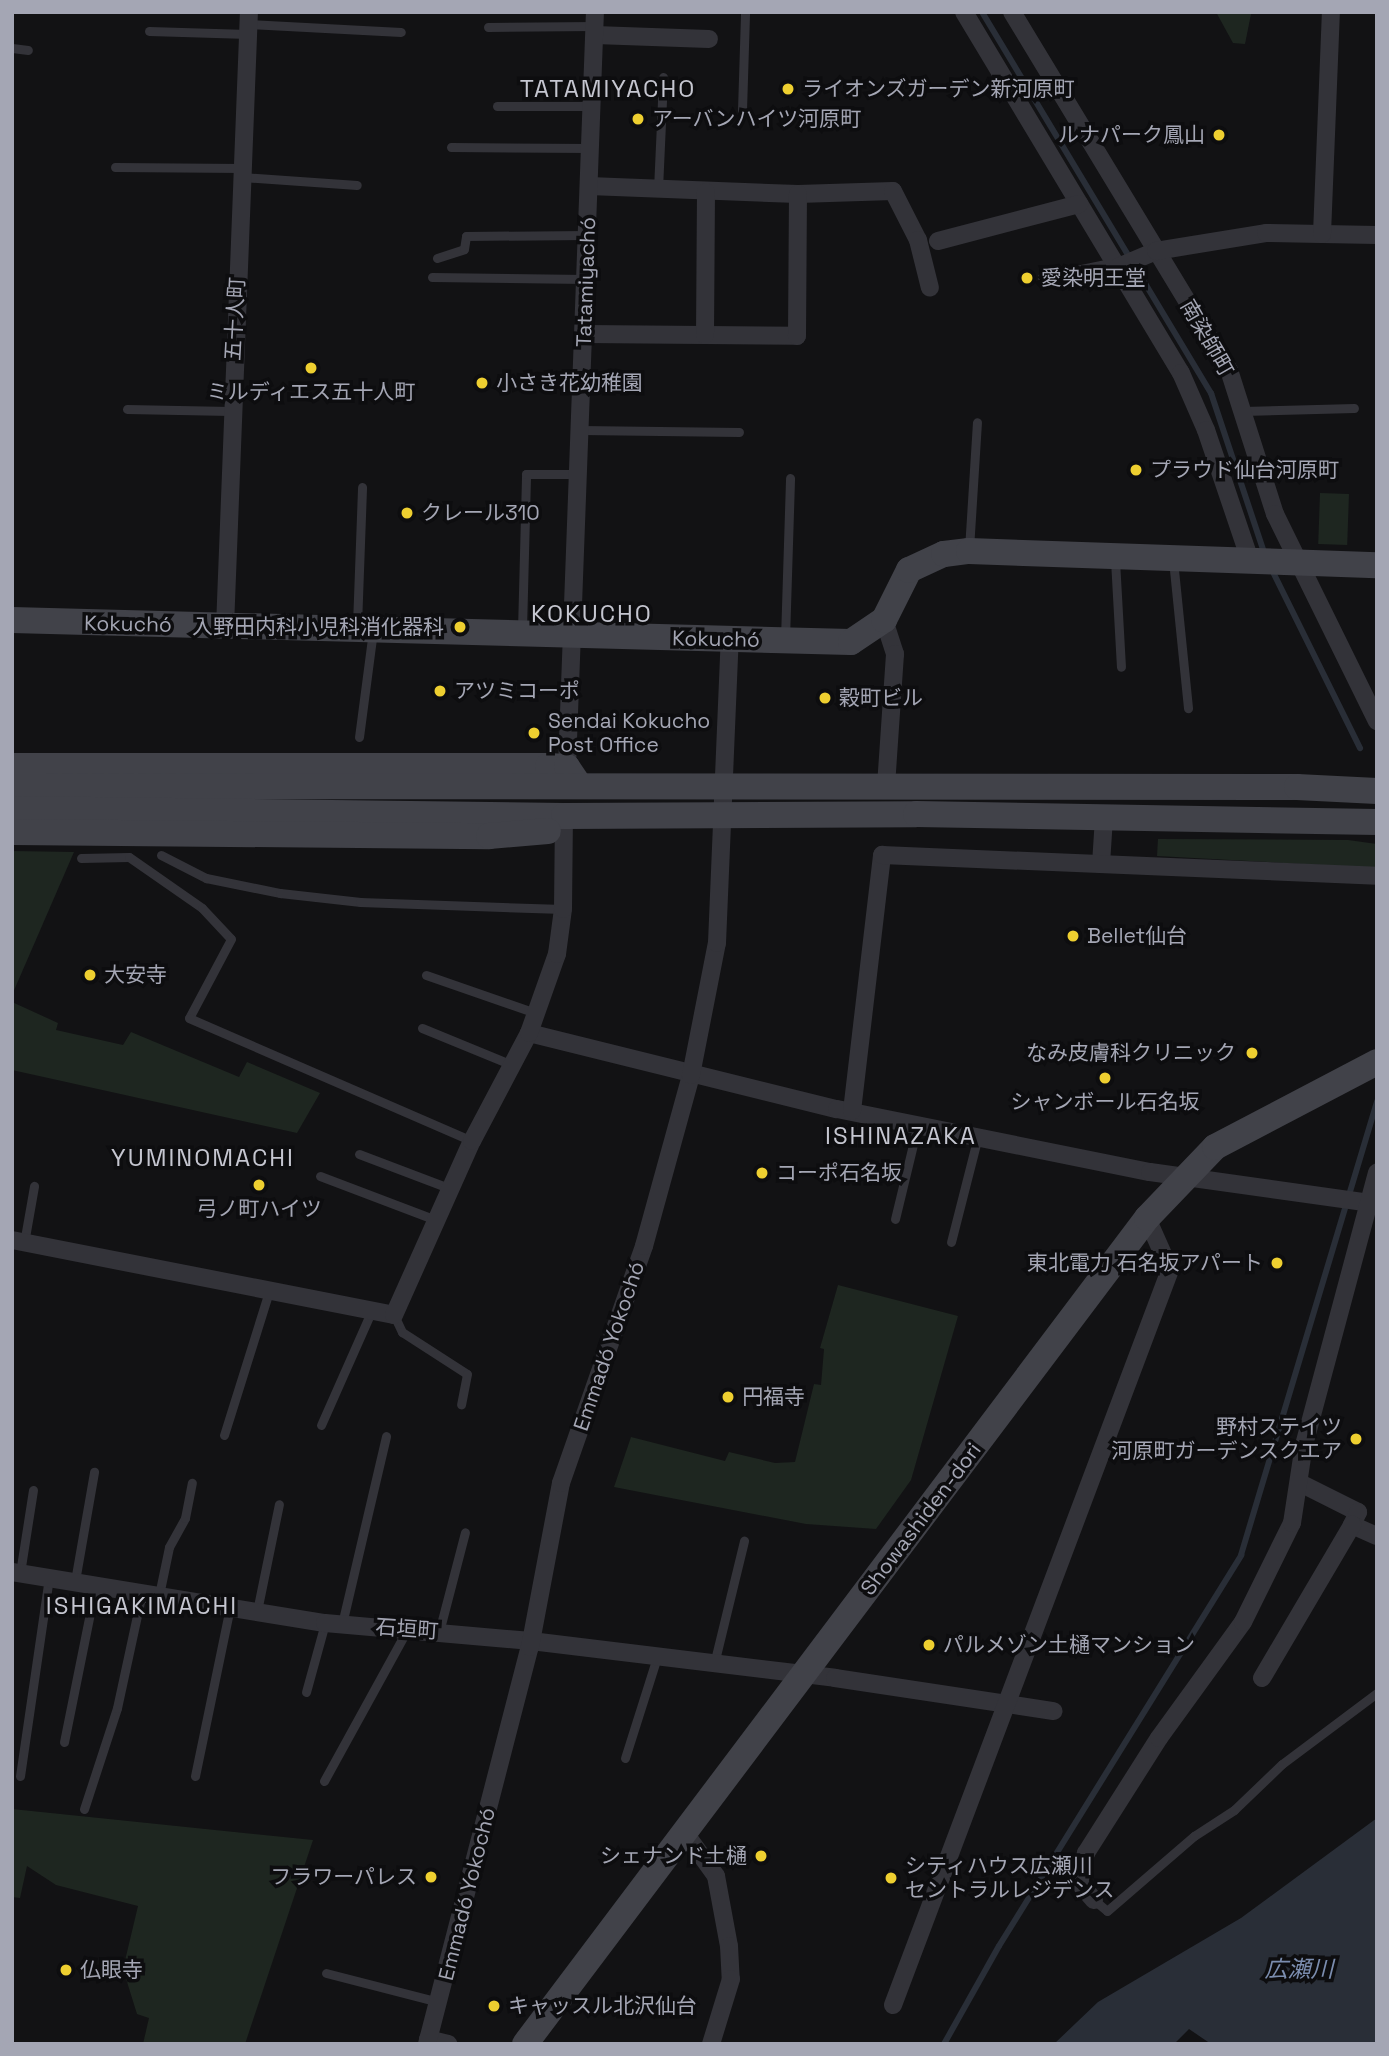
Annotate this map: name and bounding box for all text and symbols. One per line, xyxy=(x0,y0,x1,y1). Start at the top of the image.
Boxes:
district label: TATAMIYACHO xyxy=(521,75,695,103)
place label: ライオンズガーデン新河原町 xyxy=(802,76,1075,102)
marker: ライオンズガーデン新河原町 xyxy=(780,81,796,97)
place label: アーバンハイツ河原町 xyxy=(652,106,861,132)
marker: アーバンハイツ河原町 xyxy=(630,111,646,127)
place label: ルナパーク鳳山 xyxy=(1058,122,1205,148)
marker: ルナパーク鳳山 xyxy=(1211,127,1227,143)
street label: Tatamiyachó xyxy=(571,217,601,347)
place label: 愛染明王堂 xyxy=(1041,265,1146,291)
marker: 愛染明王堂 xyxy=(1019,270,1035,286)
street label: 五十人町 xyxy=(220,276,250,362)
street label: 南染師町 xyxy=(1175,295,1239,381)
marker: ミルディエス五十人町 xyxy=(303,360,319,376)
place label: 小さき花幼稚園 xyxy=(496,370,643,396)
marker: 小さき花幼稚園 xyxy=(474,375,490,391)
place label: ミルディエス五十人町 xyxy=(206,379,416,405)
place label: プラウド仙台河原町 xyxy=(1150,457,1339,483)
marker: プラウド仙台河原町 xyxy=(1128,462,1144,478)
place label: クレール310 xyxy=(421,500,540,526)
marker: クレール310 xyxy=(399,505,415,521)
district label: KOKUCHO xyxy=(532,600,652,628)
street label: Kokuchó xyxy=(84,611,172,637)
place label: 入野田内科小児科消化器科 xyxy=(192,614,444,640)
marker: 入野田内科小児科消化器科 xyxy=(450,617,470,637)
street label: Kokuchó xyxy=(672,626,760,652)
place label: アツミコーポ xyxy=(454,678,580,704)
marker: アツミコーポ xyxy=(432,683,448,699)
place label: 穀町ビル xyxy=(839,685,923,711)
marker: 穀町ビル xyxy=(817,690,833,706)
place label: Sendai Kokucho Post Office xyxy=(548,708,710,758)
marker: Sendai Kokucho Post Office xyxy=(526,725,542,741)
place label: Bellet仙台 xyxy=(1087,923,1187,949)
marker: Bellet仙台 xyxy=(1065,928,1081,944)
place label: 大安寺 xyxy=(104,962,167,988)
marker: 大安寺 xyxy=(82,967,98,983)
place label: なみ皮膚科クリニック xyxy=(1026,1040,1236,1066)
marker: なみ皮膚科クリニック xyxy=(1242,1043,1262,1063)
marker: シャンボール石名坂 xyxy=(1097,1070,1113,1086)
place label: シャンボール石名坂 xyxy=(1011,1089,1199,1115)
district label: ISHINAZAKA xyxy=(826,1122,976,1150)
district label: YUMINOMACHI xyxy=(112,1144,294,1172)
place label: コーポ石名坂 xyxy=(776,1160,902,1186)
marker: コーポ石名坂 xyxy=(754,1165,770,1181)
marker: 弓ノ町ハイツ xyxy=(251,1177,267,1193)
place label: 弓ノ町ハイツ xyxy=(196,1196,322,1222)
place label: 東北電力 石名坂アパート xyxy=(1027,1250,1263,1276)
marker: 東北電力 石名坂アパート xyxy=(1269,1255,1285,1271)
street label: Emmadó Yokochó xyxy=(568,1258,650,1434)
place label: 円福寺 xyxy=(742,1384,805,1410)
marker: 円福寺 xyxy=(720,1389,736,1405)
place label: 野村ステイツ 河原町ガーデンスクエア xyxy=(1111,1414,1342,1464)
marker: 野村ステイツ 河原町ガーデンスクエア xyxy=(1348,1431,1364,1447)
street label: Showashiden-dori xyxy=(856,1438,986,1600)
district label: ISHIGAKIMACHI xyxy=(47,1592,237,1620)
street label: 石垣町 xyxy=(375,1614,439,1644)
place label: パルメゾン土樋マンション xyxy=(943,1632,1195,1658)
marker: パルメゾン土樋マンション xyxy=(921,1637,937,1653)
street label: Emmadó Yokochó xyxy=(433,1805,501,1983)
place label: シェナンド土樋 xyxy=(600,1843,747,1869)
marker: シェナンド土樋 xyxy=(753,1848,769,1864)
place label: シティハウス広瀬川 セントラルレジデンス xyxy=(905,1853,1115,1903)
place label: フラワーパレス xyxy=(270,1864,417,1890)
marker: フラワーパレス xyxy=(423,1869,439,1885)
marker: シティハウス広瀬川 セントラルレジデンス xyxy=(883,1870,899,1886)
water label: 広瀬川 xyxy=(1265,1955,1333,1983)
place label: 仏眼寺 xyxy=(80,1957,143,1983)
marker: 仏眼寺 xyxy=(58,1962,74,1978)
place label: キャッスル北沢仙台 xyxy=(508,1993,697,2019)
marker: キャッスル北沢仙台 xyxy=(486,1998,502,2014)

